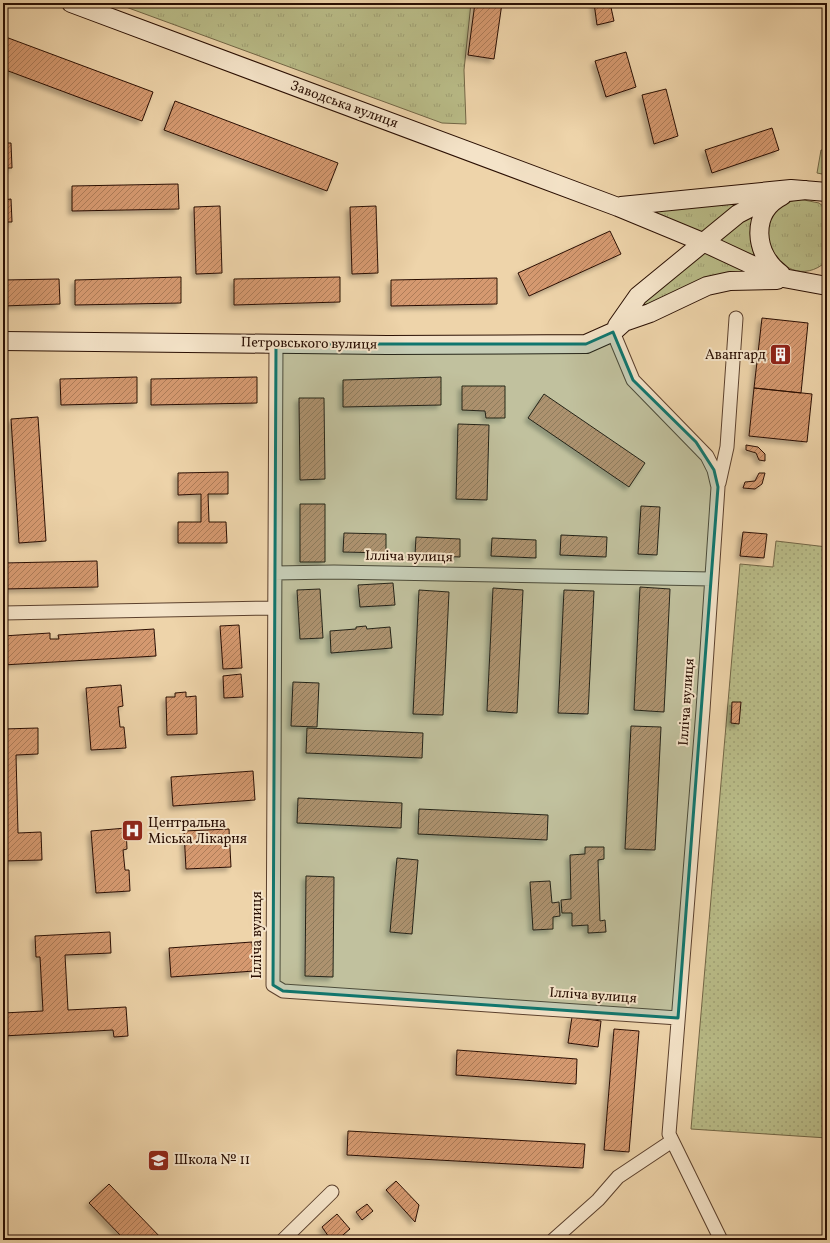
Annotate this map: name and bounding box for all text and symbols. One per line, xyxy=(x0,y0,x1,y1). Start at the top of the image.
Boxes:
street label: Заводська вулиця xyxy=(287,77,401,133)
street label: Петровського вулиця xyxy=(241,333,377,355)
building icon: Авангард xyxy=(768,342,794,368)
place label: Авангард xyxy=(705,346,766,365)
street label: Ілліча вулиця xyxy=(365,547,453,567)
street label: Ілліча вулиця xyxy=(674,658,700,746)
place label: Центральна Міська Лікарня xyxy=(148,814,247,849)
hospital icon: Центральна Міська Лікарня xyxy=(119,818,145,844)
street label: Ілліча вулиця xyxy=(248,891,267,979)
street label: Ілліча вулиця xyxy=(549,983,637,1009)
school or university icon: Школа № 11 xyxy=(146,1147,172,1173)
place label: Школа № 11 xyxy=(174,1151,250,1170)

